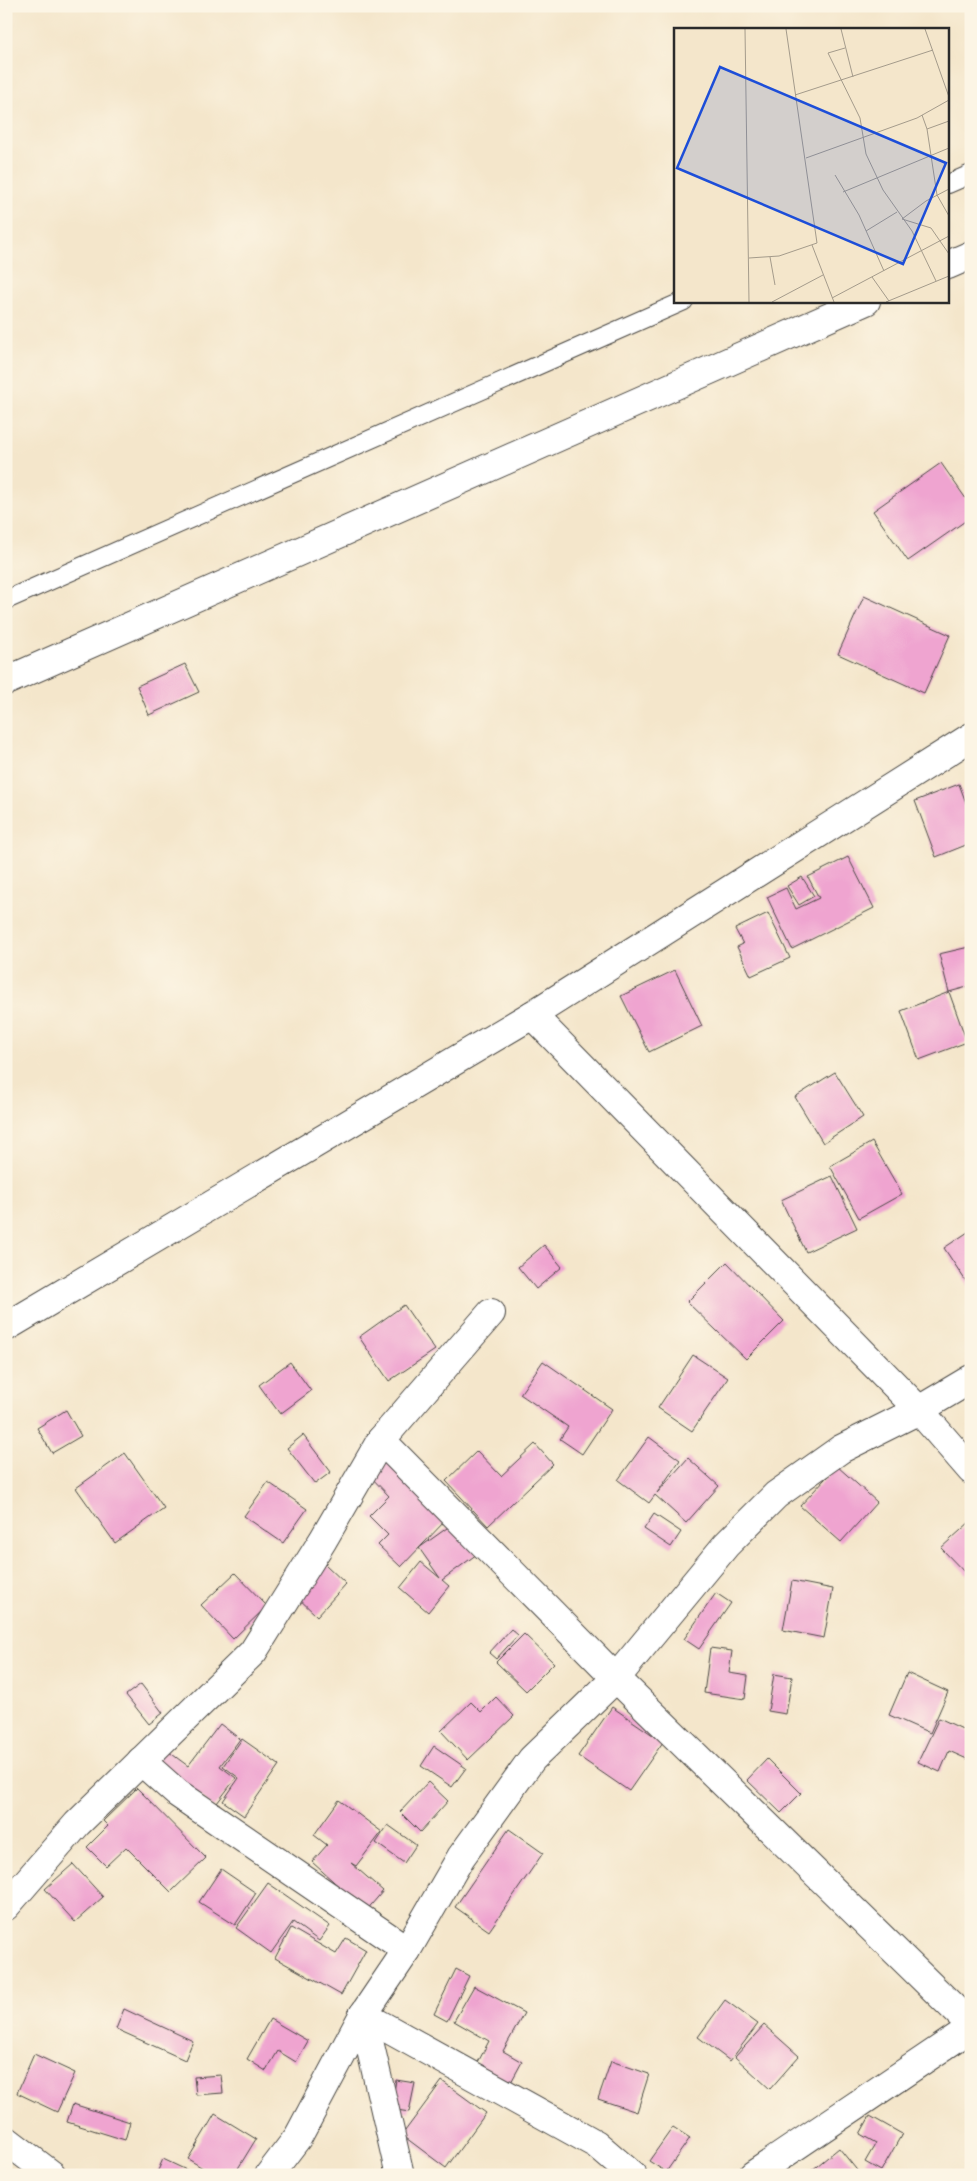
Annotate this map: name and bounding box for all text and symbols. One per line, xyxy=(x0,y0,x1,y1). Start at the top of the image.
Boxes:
inset map xyxy=(674,28,950,302)

